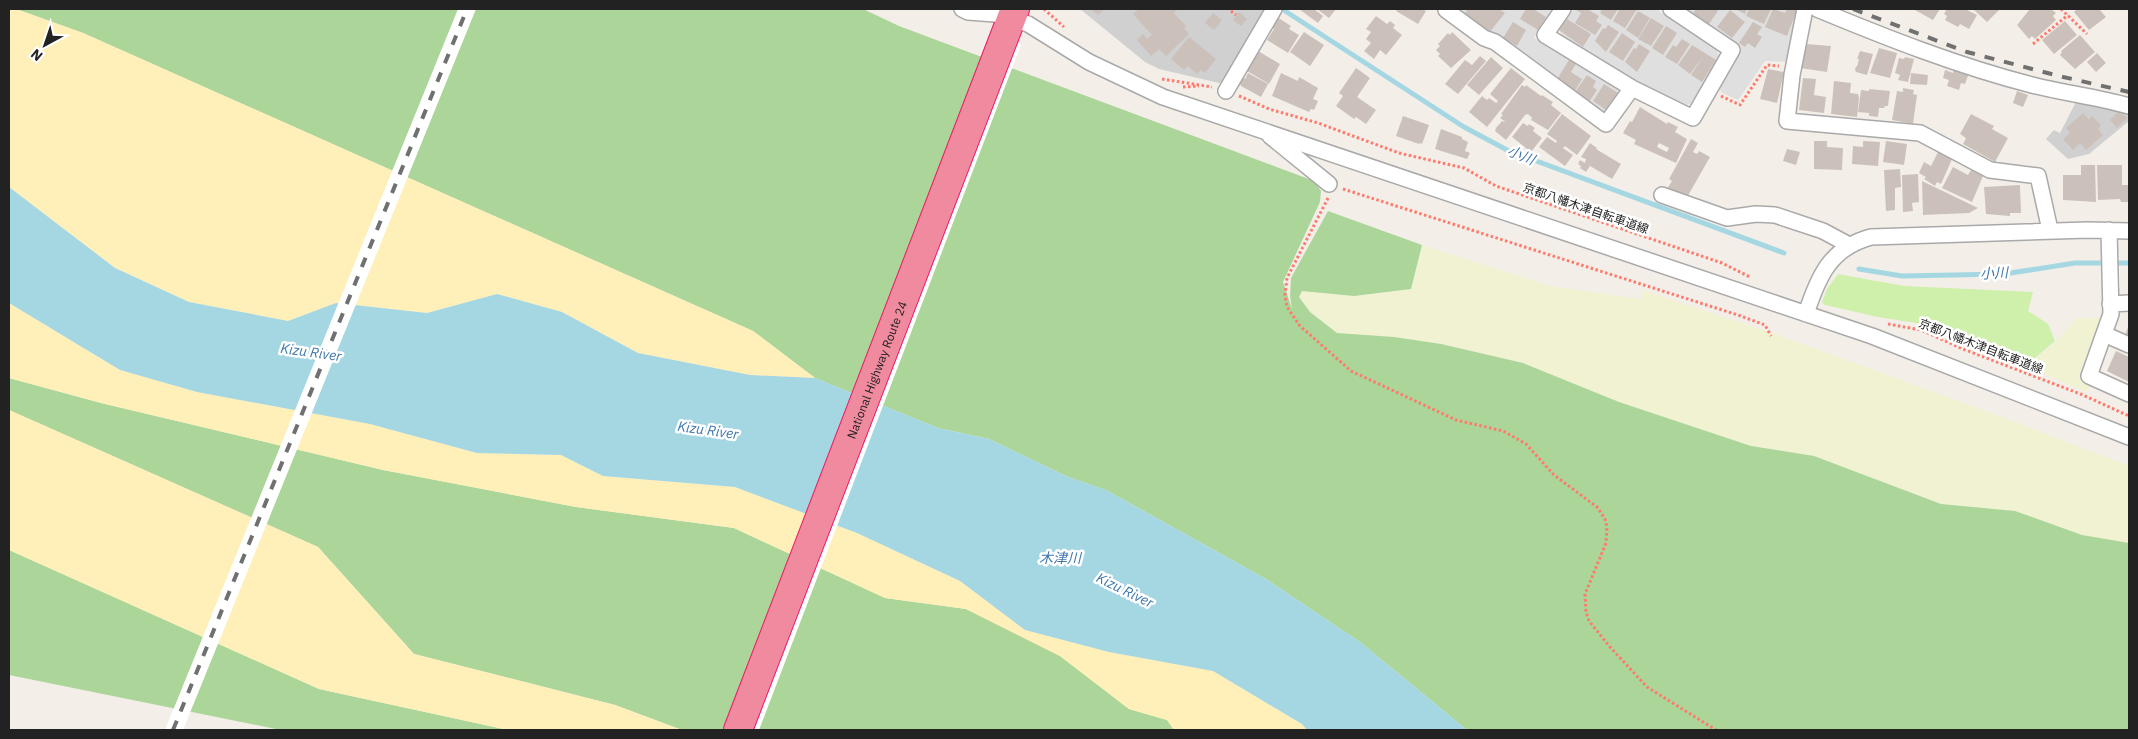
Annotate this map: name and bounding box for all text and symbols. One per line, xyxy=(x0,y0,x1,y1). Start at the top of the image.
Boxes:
north arrow xyxy=(20,20,70,70)
text: N xyxy=(27,45,46,65)
water label: 小川 xyxy=(1505,141,1539,169)
street label: 京都八幡木津自転車道線 xyxy=(1521,179,1651,237)
water label: 小川 xyxy=(1980,263,2010,283)
street label: National Highway Route 24 xyxy=(843,299,910,441)
street label: 京都八幡木津自転車道線 xyxy=(1917,315,2045,377)
water label: Kizu River xyxy=(279,339,343,365)
water label: Kizu River xyxy=(676,417,740,443)
water label: 木津川 xyxy=(1039,549,1083,567)
water label: Kizu River xyxy=(1094,568,1157,612)

